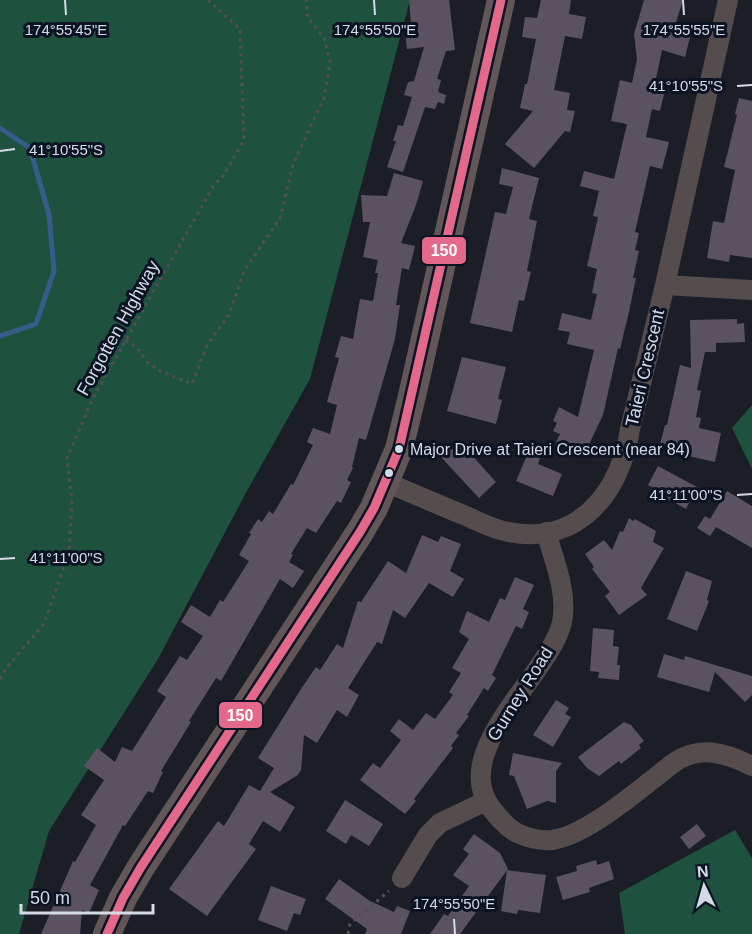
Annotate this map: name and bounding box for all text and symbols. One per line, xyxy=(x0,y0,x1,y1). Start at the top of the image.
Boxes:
text: 174°55'45"E xyxy=(25,21,107,38)
text: 174°55'50"E xyxy=(334,21,416,38)
text: 174°55'55"E xyxy=(643,21,725,38)
text: 41°10'55"S xyxy=(649,77,723,94)
text: 41°10'55"S xyxy=(29,141,103,158)
line badge: 150 xyxy=(421,236,467,265)
text: 150 xyxy=(431,242,457,259)
street label: Forgotten Highway xyxy=(73,257,163,399)
street label: Taieri Crescent xyxy=(622,307,668,429)
place label: Major Drive at Taieri Crescent (near 84) xyxy=(410,441,690,458)
marker: Major Drive at Taieri Crescent (near 84) xyxy=(393,443,405,455)
unlabelled marker xyxy=(383,467,395,479)
text: 41°11'00"S xyxy=(649,486,723,503)
text: 41°11'00"S xyxy=(29,549,103,566)
street label: Gurney Road xyxy=(483,643,557,745)
line badge: 150 xyxy=(218,701,263,729)
text: 150 xyxy=(227,707,253,724)
north arrow xyxy=(674,856,734,916)
text: N xyxy=(696,863,709,881)
scale bar xyxy=(21,877,153,915)
text: 50 m xyxy=(30,888,70,908)
text: 174°55'50"E xyxy=(413,895,495,912)

